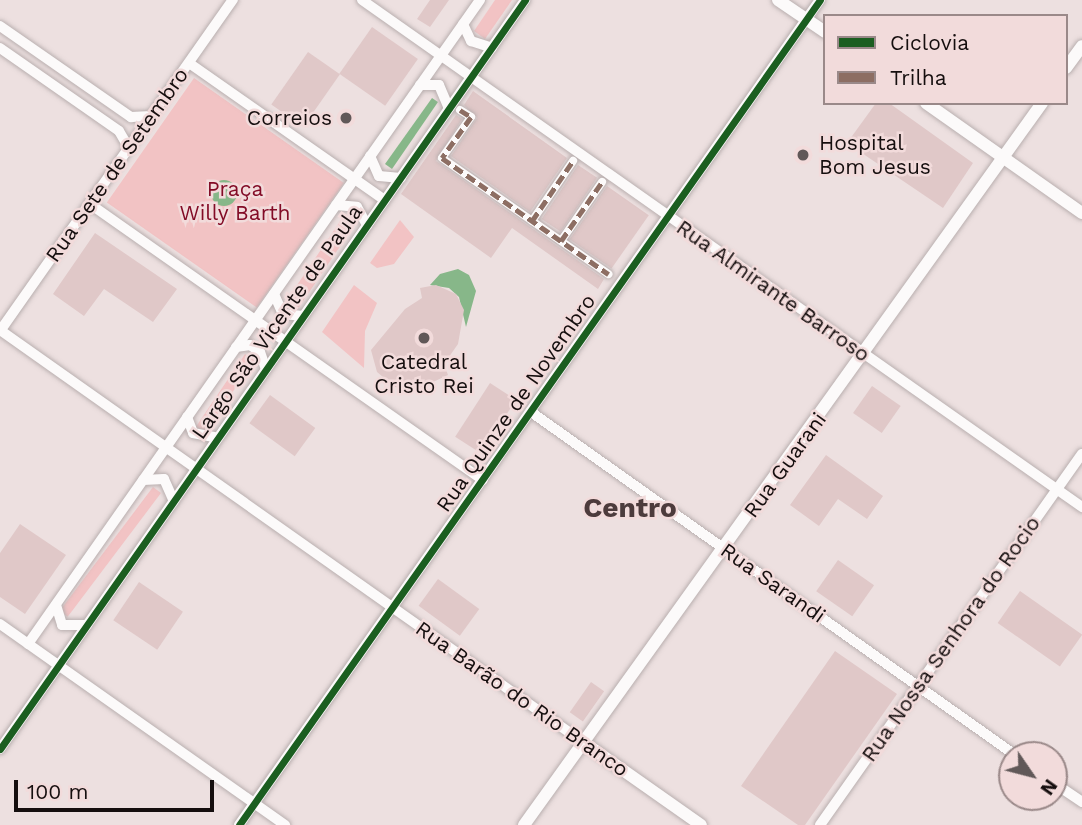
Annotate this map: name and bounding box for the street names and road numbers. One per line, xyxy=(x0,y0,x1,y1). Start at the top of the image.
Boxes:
street label: Rua Sete de Setembro xyxy=(40,63,194,267)
street label: Largo São Vicente de Paula xyxy=(186,200,368,444)
street label: Rua Almirante Barroso xyxy=(671,214,875,368)
street label: Rua Quinze de Novembro xyxy=(431,289,601,517)
street label: Rua Guarani xyxy=(738,407,832,523)
street label: Rua Nossa Senhora do Rocio xyxy=(856,511,1046,767)
street label: Rua Sarandi xyxy=(715,537,831,629)
street label: Rua Barão do Rio Branco xyxy=(410,616,634,782)

